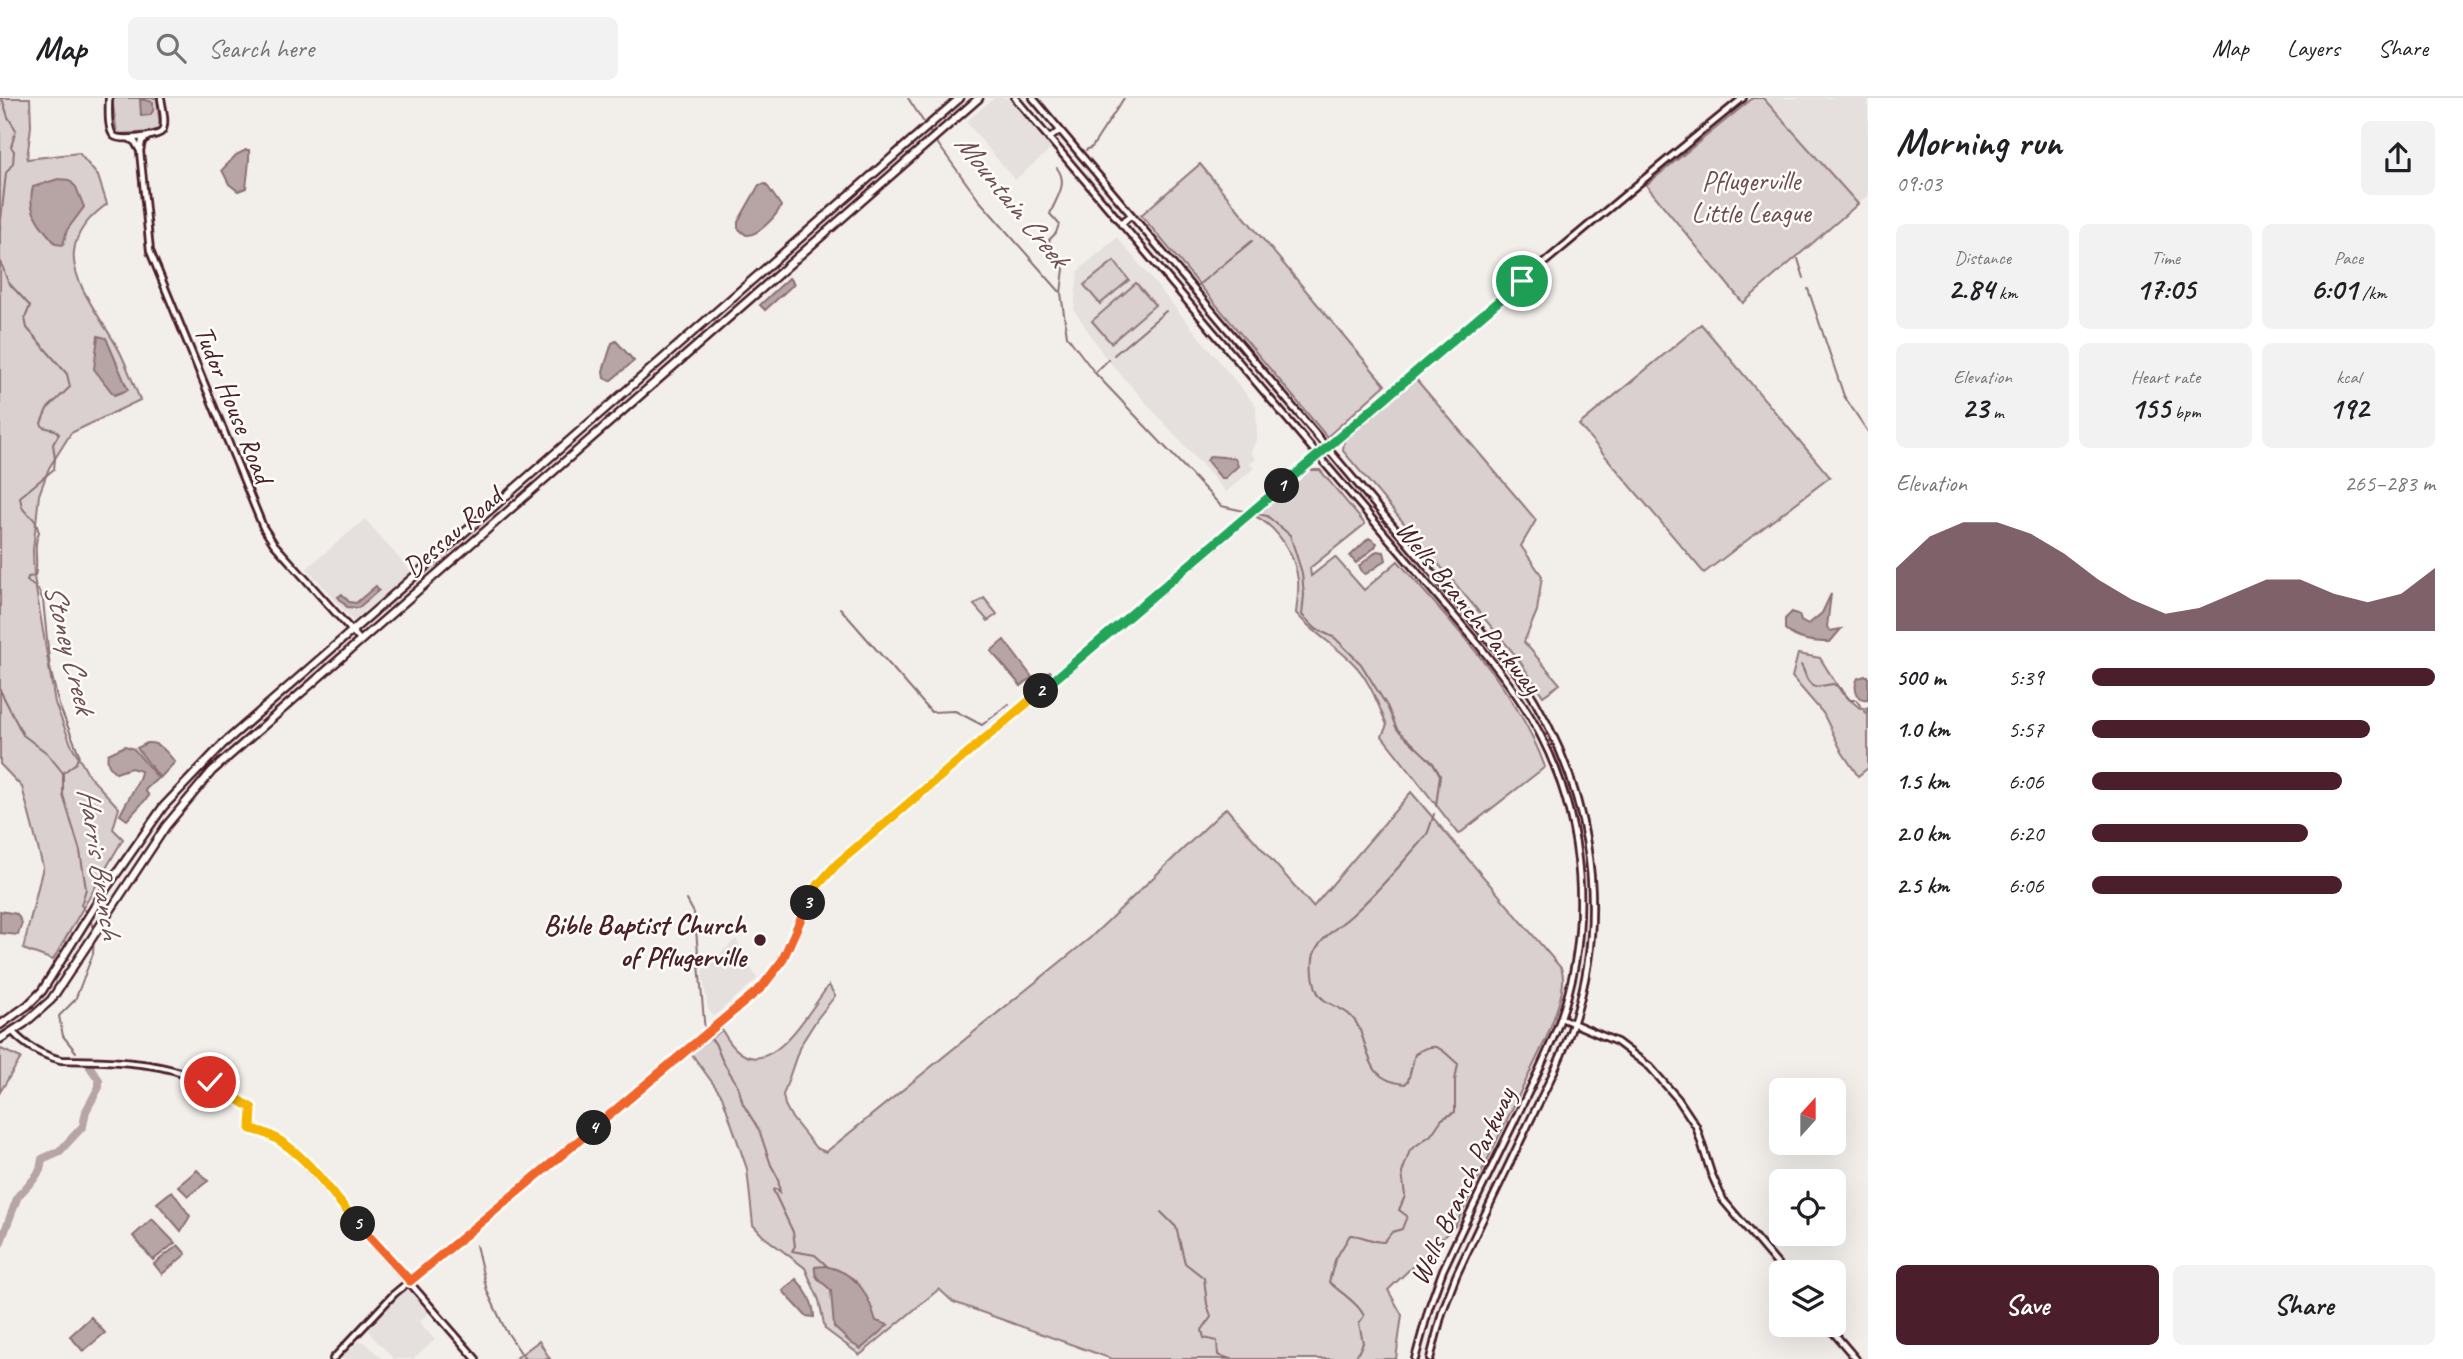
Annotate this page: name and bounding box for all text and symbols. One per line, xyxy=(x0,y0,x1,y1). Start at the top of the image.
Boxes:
search box xyxy=(128,17,618,80)
text: Map xyxy=(35,27,86,69)
icon: search xyxy=(152,29,190,67)
text: Search here xyxy=(208,32,314,65)
text: Map xyxy=(2212,33,2249,63)
text: Layers xyxy=(2287,33,2340,63)
text: Share xyxy=(2378,33,2428,63)
text: Morning run xyxy=(1896,119,2062,166)
button: share xyxy=(2361,121,2435,195)
water label: Mountain Creek xyxy=(947,126,1081,278)
park label: Pflugerville Little League xyxy=(1691,163,1813,230)
text: 09:03 xyxy=(1896,169,1942,198)
text: Distance xyxy=(1954,246,2011,270)
text: Time xyxy=(2151,246,2180,270)
text: Pace xyxy=(2334,246,2363,270)
pin xyxy=(1492,251,1552,311)
icon: arrive xyxy=(1503,262,1541,300)
text: 2.84 xyxy=(1948,270,1994,308)
text: 17:05 xyxy=(2136,270,2195,308)
text: 6:01 xyxy=(2310,270,2357,308)
text: km xyxy=(1994,281,2017,305)
text: /km xyxy=(2357,281,2387,305)
street label: Tudor House Road xyxy=(187,320,283,492)
text: Elevation xyxy=(1953,365,2012,389)
text: Heart rate xyxy=(2131,365,2200,389)
text: kcal xyxy=(2336,365,2361,389)
text: 23 xyxy=(1961,389,1988,427)
text: 155 xyxy=(2130,389,2170,427)
text: 192 xyxy=(2328,389,2369,427)
text: m xyxy=(1988,400,2004,424)
text: bpm xyxy=(2170,400,2201,424)
pin: 1 xyxy=(1264,468,1300,504)
text: Elevation xyxy=(1896,469,1967,498)
text: 265–283 m xyxy=(2344,469,2435,498)
text: 1 xyxy=(1277,473,1286,497)
street label: Dessau Road xyxy=(395,477,512,585)
street label: Wells Branch Parkway xyxy=(1388,513,1551,703)
water label: Stoney Creek xyxy=(36,579,106,721)
text: 500 m xyxy=(1896,663,1945,692)
text: 5:39 xyxy=(2008,663,2044,692)
pin: 2 xyxy=(1024,674,1058,708)
text: 2 xyxy=(1036,678,1045,702)
text: 1.0 km xyxy=(1896,715,1950,744)
text: 5:57 xyxy=(2008,715,2044,744)
text: 1.5 km xyxy=(1896,767,1949,796)
text: 6:06 xyxy=(2008,767,2044,796)
water label: Harris Branch xyxy=(69,785,131,943)
text: 2.0 km xyxy=(1896,819,1950,848)
text: 6:20 xyxy=(2008,819,2044,848)
text: 2.5 km xyxy=(1896,871,1949,900)
text: 6:06 xyxy=(2008,871,2044,900)
pin: 3 xyxy=(790,886,826,920)
text: 3 xyxy=(803,890,812,914)
place label: Bible Baptist Church of Pflugerville xyxy=(543,907,749,974)
marker: Bible Baptist Church of Pflugerville xyxy=(752,932,768,948)
pin xyxy=(180,1052,240,1112)
icon: check xyxy=(191,1063,229,1101)
north arrow xyxy=(1769,1078,1846,1155)
map controls xyxy=(1769,1078,1846,1337)
street label: Wells Branch Parkway xyxy=(1401,1080,1524,1290)
pin: 4 xyxy=(576,1110,612,1146)
text: 4 xyxy=(589,1115,598,1139)
button: locate xyxy=(1769,1169,1846,1246)
pin: 5 xyxy=(340,1206,376,1242)
text: 5 xyxy=(353,1211,362,1235)
button: layers xyxy=(1769,1260,1846,1337)
button: Save xyxy=(1896,1265,2159,1345)
button: Share xyxy=(2173,1265,2435,1345)

